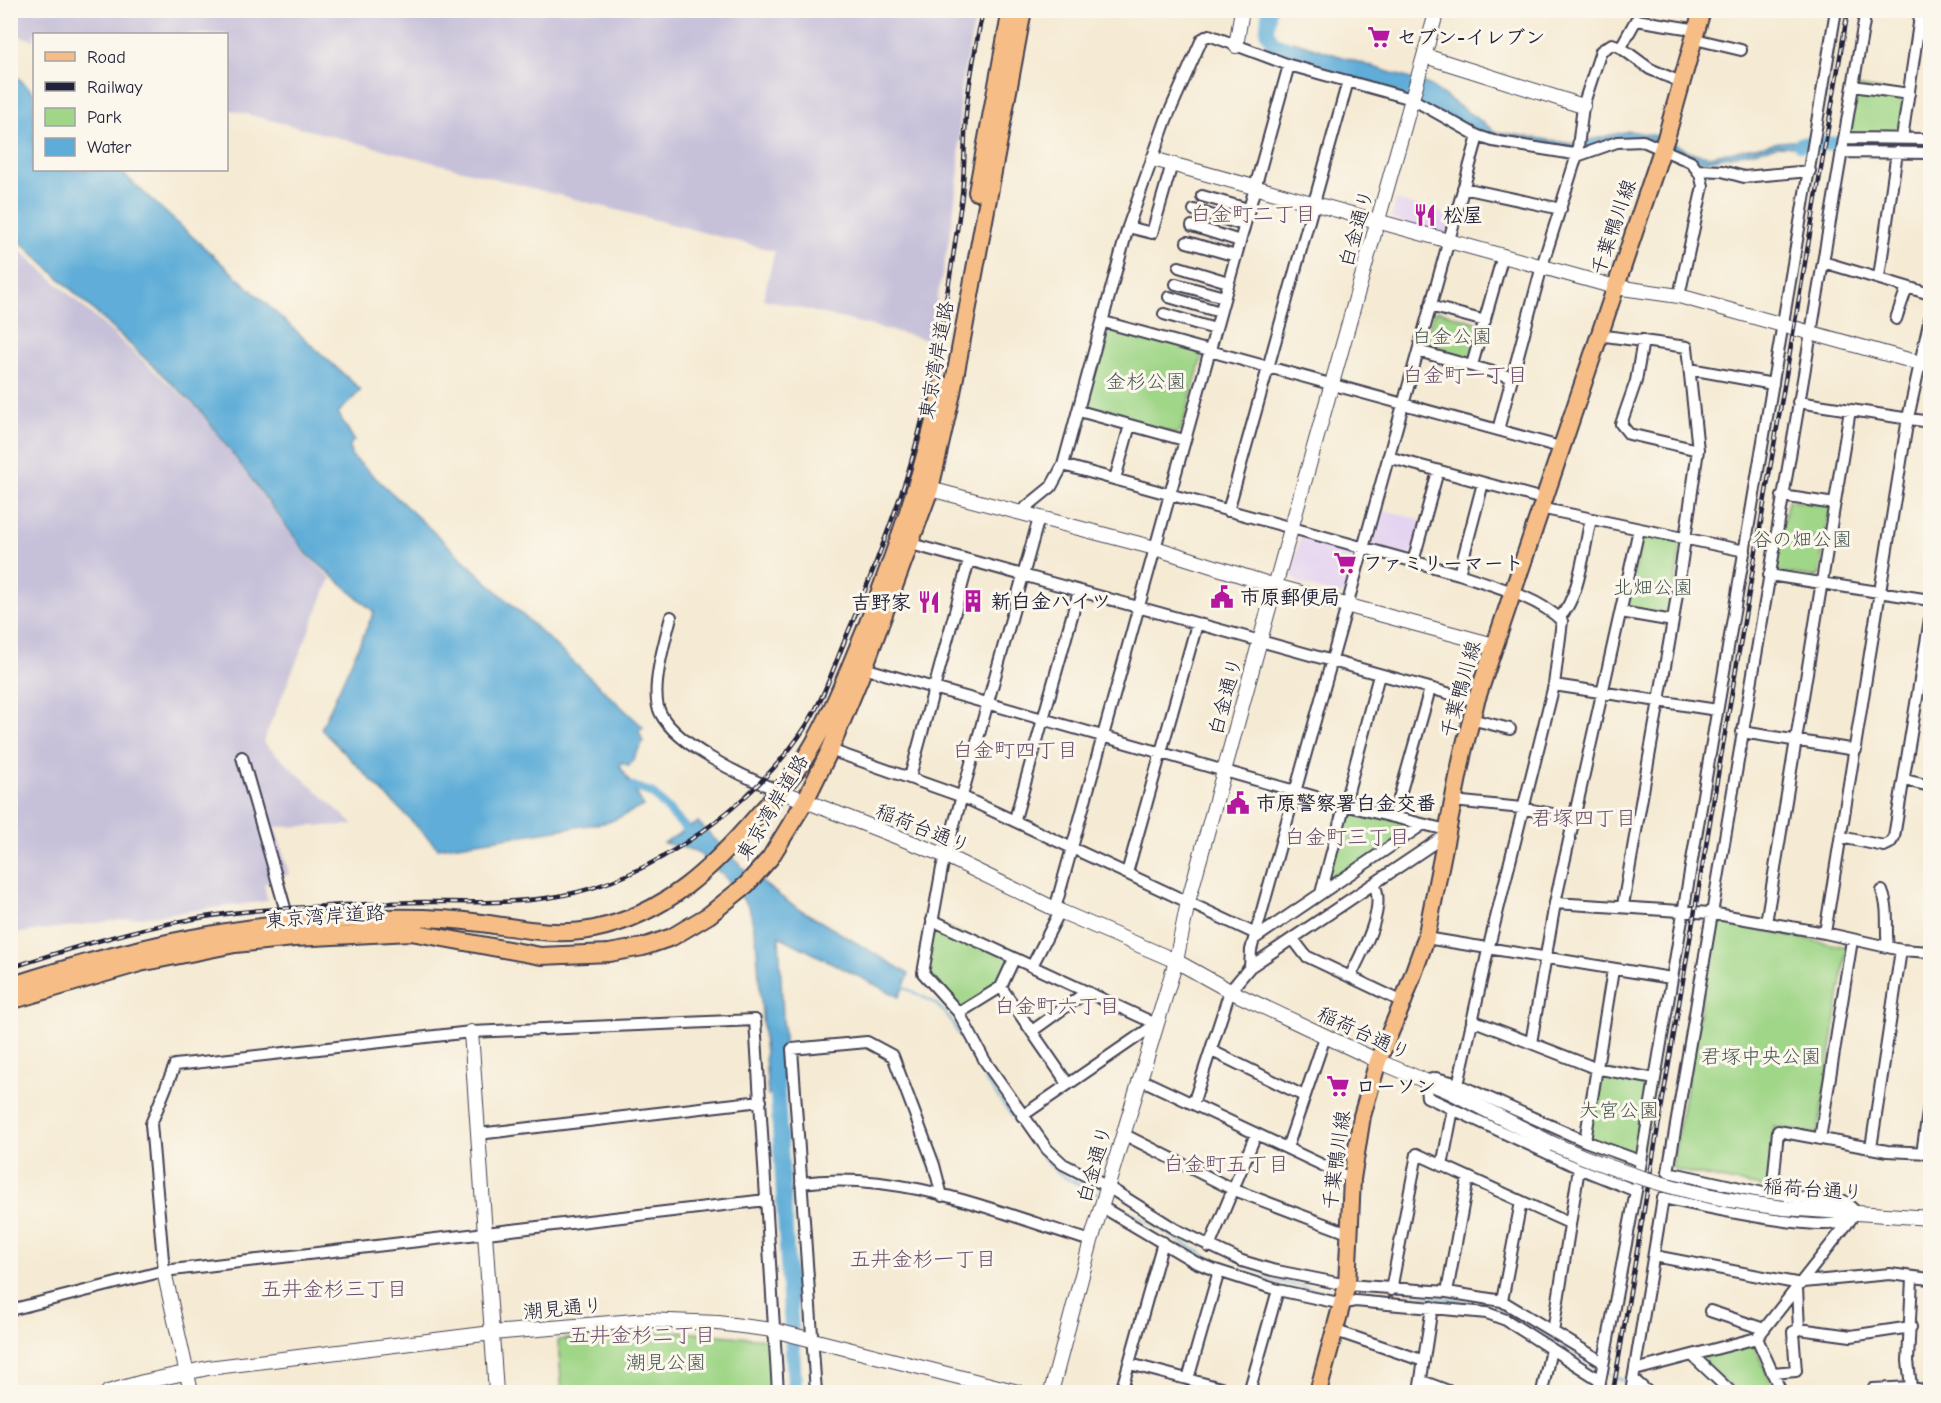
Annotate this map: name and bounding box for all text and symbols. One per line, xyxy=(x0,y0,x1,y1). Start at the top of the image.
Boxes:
supermarket icon: セブン-イレブン xyxy=(1366,24,1392,50)
place label: セブン-イレブン xyxy=(1397,26,1545,49)
legend xyxy=(33,33,228,171)
text: Road xyxy=(87,47,126,68)
text: Railway xyxy=(87,77,144,98)
text: Park xyxy=(87,107,122,128)
text: Water xyxy=(87,137,132,158)
street label: 千葉鴨川線 xyxy=(1586,176,1641,278)
street label: 白金通り xyxy=(1334,187,1379,270)
district label: 白金町二丁目 xyxy=(1190,202,1316,226)
restaurant icon: 松屋 xyxy=(1412,202,1438,228)
place label: 松屋 xyxy=(1443,204,1483,227)
street label: 東京湾岸道路 xyxy=(915,299,958,421)
park label: 白金公園 xyxy=(1412,325,1492,348)
district label: 白金町一丁目 xyxy=(1402,363,1528,387)
park label: 金杉公園 xyxy=(1106,370,1186,393)
park label: 谷の畑公園 xyxy=(1752,528,1852,551)
supermarket icon: ファミリーマート xyxy=(1332,550,1358,576)
place label: ファミリーマート xyxy=(1363,552,1524,575)
park label: 北畑公園 xyxy=(1613,576,1693,599)
public building icon: 市原郵便局 xyxy=(1209,584,1235,610)
place label: 市原郵便局 xyxy=(1240,586,1340,609)
building icon: 新白金ハイツ xyxy=(960,588,986,614)
restaurant icon: 吉野家 xyxy=(916,589,942,615)
place label: 新白金ハイツ xyxy=(991,590,1111,613)
place label: 吉野家 xyxy=(851,591,911,614)
street label: 千葉鴨川線 xyxy=(1436,638,1485,740)
street label: 白金通り xyxy=(1204,655,1247,738)
district label: 白金町四丁目 xyxy=(952,738,1078,762)
street label: 東京湾岸道路 xyxy=(732,750,813,865)
public building icon: 市原警察署白金交番 xyxy=(1225,790,1251,816)
place label: 市原警察署白金交番 xyxy=(1256,792,1436,815)
street label: 稲荷台通り xyxy=(872,799,973,858)
district label: 君塚四丁目 xyxy=(1532,806,1637,830)
district label: 白金町三丁目 xyxy=(1284,825,1410,849)
street label: 東京湾岸道路 xyxy=(264,901,386,932)
district label: 白金町六丁目 xyxy=(994,994,1120,1018)
street label: 稲荷台通り xyxy=(1314,1002,1414,1065)
park label: 君塚中央公園 xyxy=(1701,1045,1821,1068)
supermarket icon: ローソン xyxy=(1325,1073,1351,1099)
place label: ローソン xyxy=(1356,1075,1436,1098)
park label: 大宮公園 xyxy=(1579,1099,1659,1122)
street label: 千葉鴨川線 xyxy=(1318,1109,1355,1211)
street label: 白金通り xyxy=(1072,1123,1117,1206)
district label: 白金町五丁目 xyxy=(1163,1152,1289,1176)
street label: 稲荷台通り xyxy=(1762,1175,1864,1204)
district label: 五井金杉一丁目 xyxy=(850,1247,997,1271)
district label: 五井金杉三丁目 xyxy=(261,1277,408,1301)
street label: 潮見通り xyxy=(522,1294,604,1323)
district label: 五井金杉二丁目 xyxy=(569,1323,716,1347)
park label: 潮見公園 xyxy=(626,1351,706,1374)

